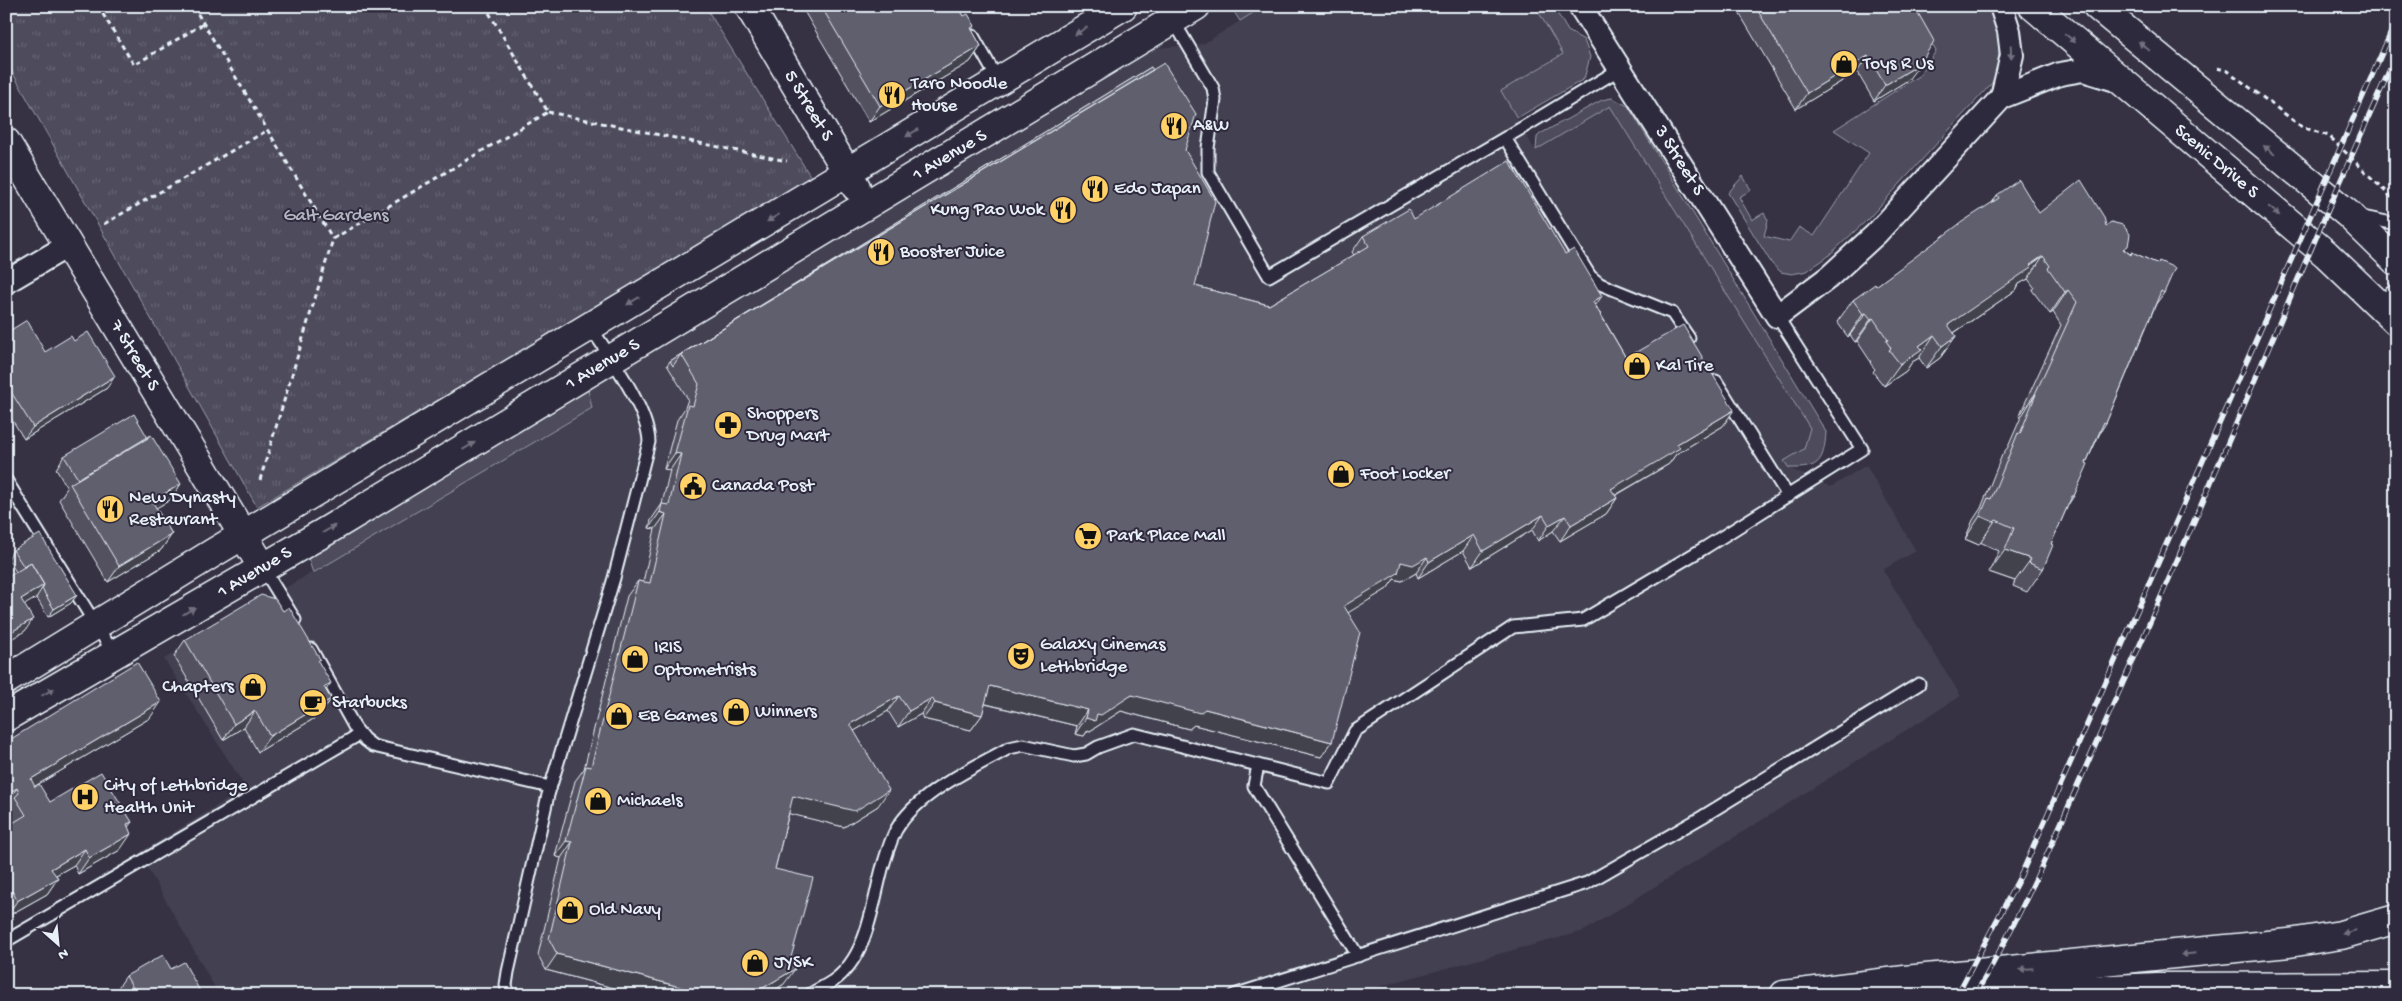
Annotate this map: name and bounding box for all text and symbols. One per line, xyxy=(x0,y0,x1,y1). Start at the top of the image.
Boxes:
one-way arrow xyxy=(1074,27,1087,36)
one-way arrow xyxy=(2063,33,2076,44)
one-way arrow xyxy=(2139,40,2151,52)
one-way arrow xyxy=(2007,44,2015,60)
shop icon: Toys R Us xyxy=(1829,49,1859,79)
place label: Toys R Us xyxy=(1862,53,1934,76)
street label: 5 Street S xyxy=(778,66,838,146)
place label: Taro Noodle House xyxy=(910,73,1007,118)
restaurant icon: Taro Noodle House xyxy=(877,80,907,110)
restaurant icon: A&W xyxy=(1159,111,1189,141)
place label: A&W xyxy=(1193,115,1229,138)
street label: Scenic Drive S xyxy=(2169,120,2263,204)
street label: 3 Street S xyxy=(1648,121,1710,200)
street label: 1 Avenue S xyxy=(908,125,991,188)
one-way arrow xyxy=(905,129,918,138)
one-way arrow xyxy=(2263,144,2276,155)
restaurant icon: Edo Japan xyxy=(1080,174,1110,204)
place label: Edo Japan xyxy=(1114,178,1201,201)
restaurant icon: Kung Pao Wok xyxy=(1048,195,1078,225)
place label: Kung Pao Wok xyxy=(930,199,1046,222)
park label: Galt Gardens xyxy=(283,205,390,228)
one-way arrow xyxy=(2268,205,2281,216)
one-way arrow xyxy=(766,213,779,222)
restaurant icon: Booster Juice xyxy=(866,237,896,267)
place label: Booster Juice xyxy=(899,241,1005,264)
one-way arrow xyxy=(627,296,640,305)
street label: 7 Street S xyxy=(103,316,164,396)
street label: 1 Avenue S xyxy=(561,334,644,397)
shop icon: Kal Tire xyxy=(1622,351,1652,381)
place label: Kal Tire xyxy=(1656,355,1714,378)
place label: Shoppers Drug Mart xyxy=(745,403,831,448)
pharmacy icon: Shoppers Drug Mart xyxy=(713,410,743,440)
one-way arrow xyxy=(462,441,475,450)
shop icon: Foot Locker xyxy=(1326,459,1356,489)
place label: Foot Locker xyxy=(1359,463,1452,486)
public building icon: Canada Post xyxy=(678,471,708,501)
place label: Canada Post xyxy=(712,475,816,498)
place label: New Dynasty Restaurant xyxy=(129,487,236,532)
restaurant icon: New Dynasty Restaurant xyxy=(95,494,125,524)
supermarket icon: Park Place Mall xyxy=(1073,521,1103,551)
one-way arrow xyxy=(322,525,337,533)
place label: Park Place Mall xyxy=(1106,525,1226,548)
street label: 1 Avenue S xyxy=(213,542,296,605)
one-way arrow xyxy=(182,607,196,616)
place label: Galaxy Cinemas Lethbridge xyxy=(1040,634,1166,679)
place label: IRIS Optometrists xyxy=(654,637,757,682)
theatre icon: Galaxy Cinemas Lethbridge xyxy=(1006,641,1036,671)
shop icon: IRIS Optometrists xyxy=(620,644,650,674)
shop icon: Chapters xyxy=(238,672,268,702)
place label: Chapters xyxy=(162,676,235,699)
one-way arrow xyxy=(42,688,55,697)
cafe icon: Starbucks xyxy=(298,688,328,718)
place label: Starbucks xyxy=(332,692,408,715)
shop icon: Winners xyxy=(721,697,751,727)
shop icon: EB Games xyxy=(604,701,634,731)
place label: Winners xyxy=(755,701,818,724)
place label: EB Games xyxy=(638,705,718,728)
place label: City of Lethbridge Health Unit xyxy=(104,775,248,820)
hospital icon: City of Lethbridge Health Unit xyxy=(70,782,100,812)
shop icon: Michaels xyxy=(583,786,613,816)
place label: Michaels xyxy=(617,790,684,813)
shop icon: Old Navy xyxy=(555,895,585,925)
place label: Old Navy xyxy=(589,899,662,922)
north arrow xyxy=(32,918,82,968)
one-way arrow xyxy=(2341,929,2356,937)
text: N xyxy=(55,944,71,963)
shop icon: JYSK xyxy=(740,948,770,978)
one-way arrow xyxy=(2180,951,2196,959)
place label: JYSK xyxy=(774,952,815,975)
one-way arrow xyxy=(2018,966,2034,974)

